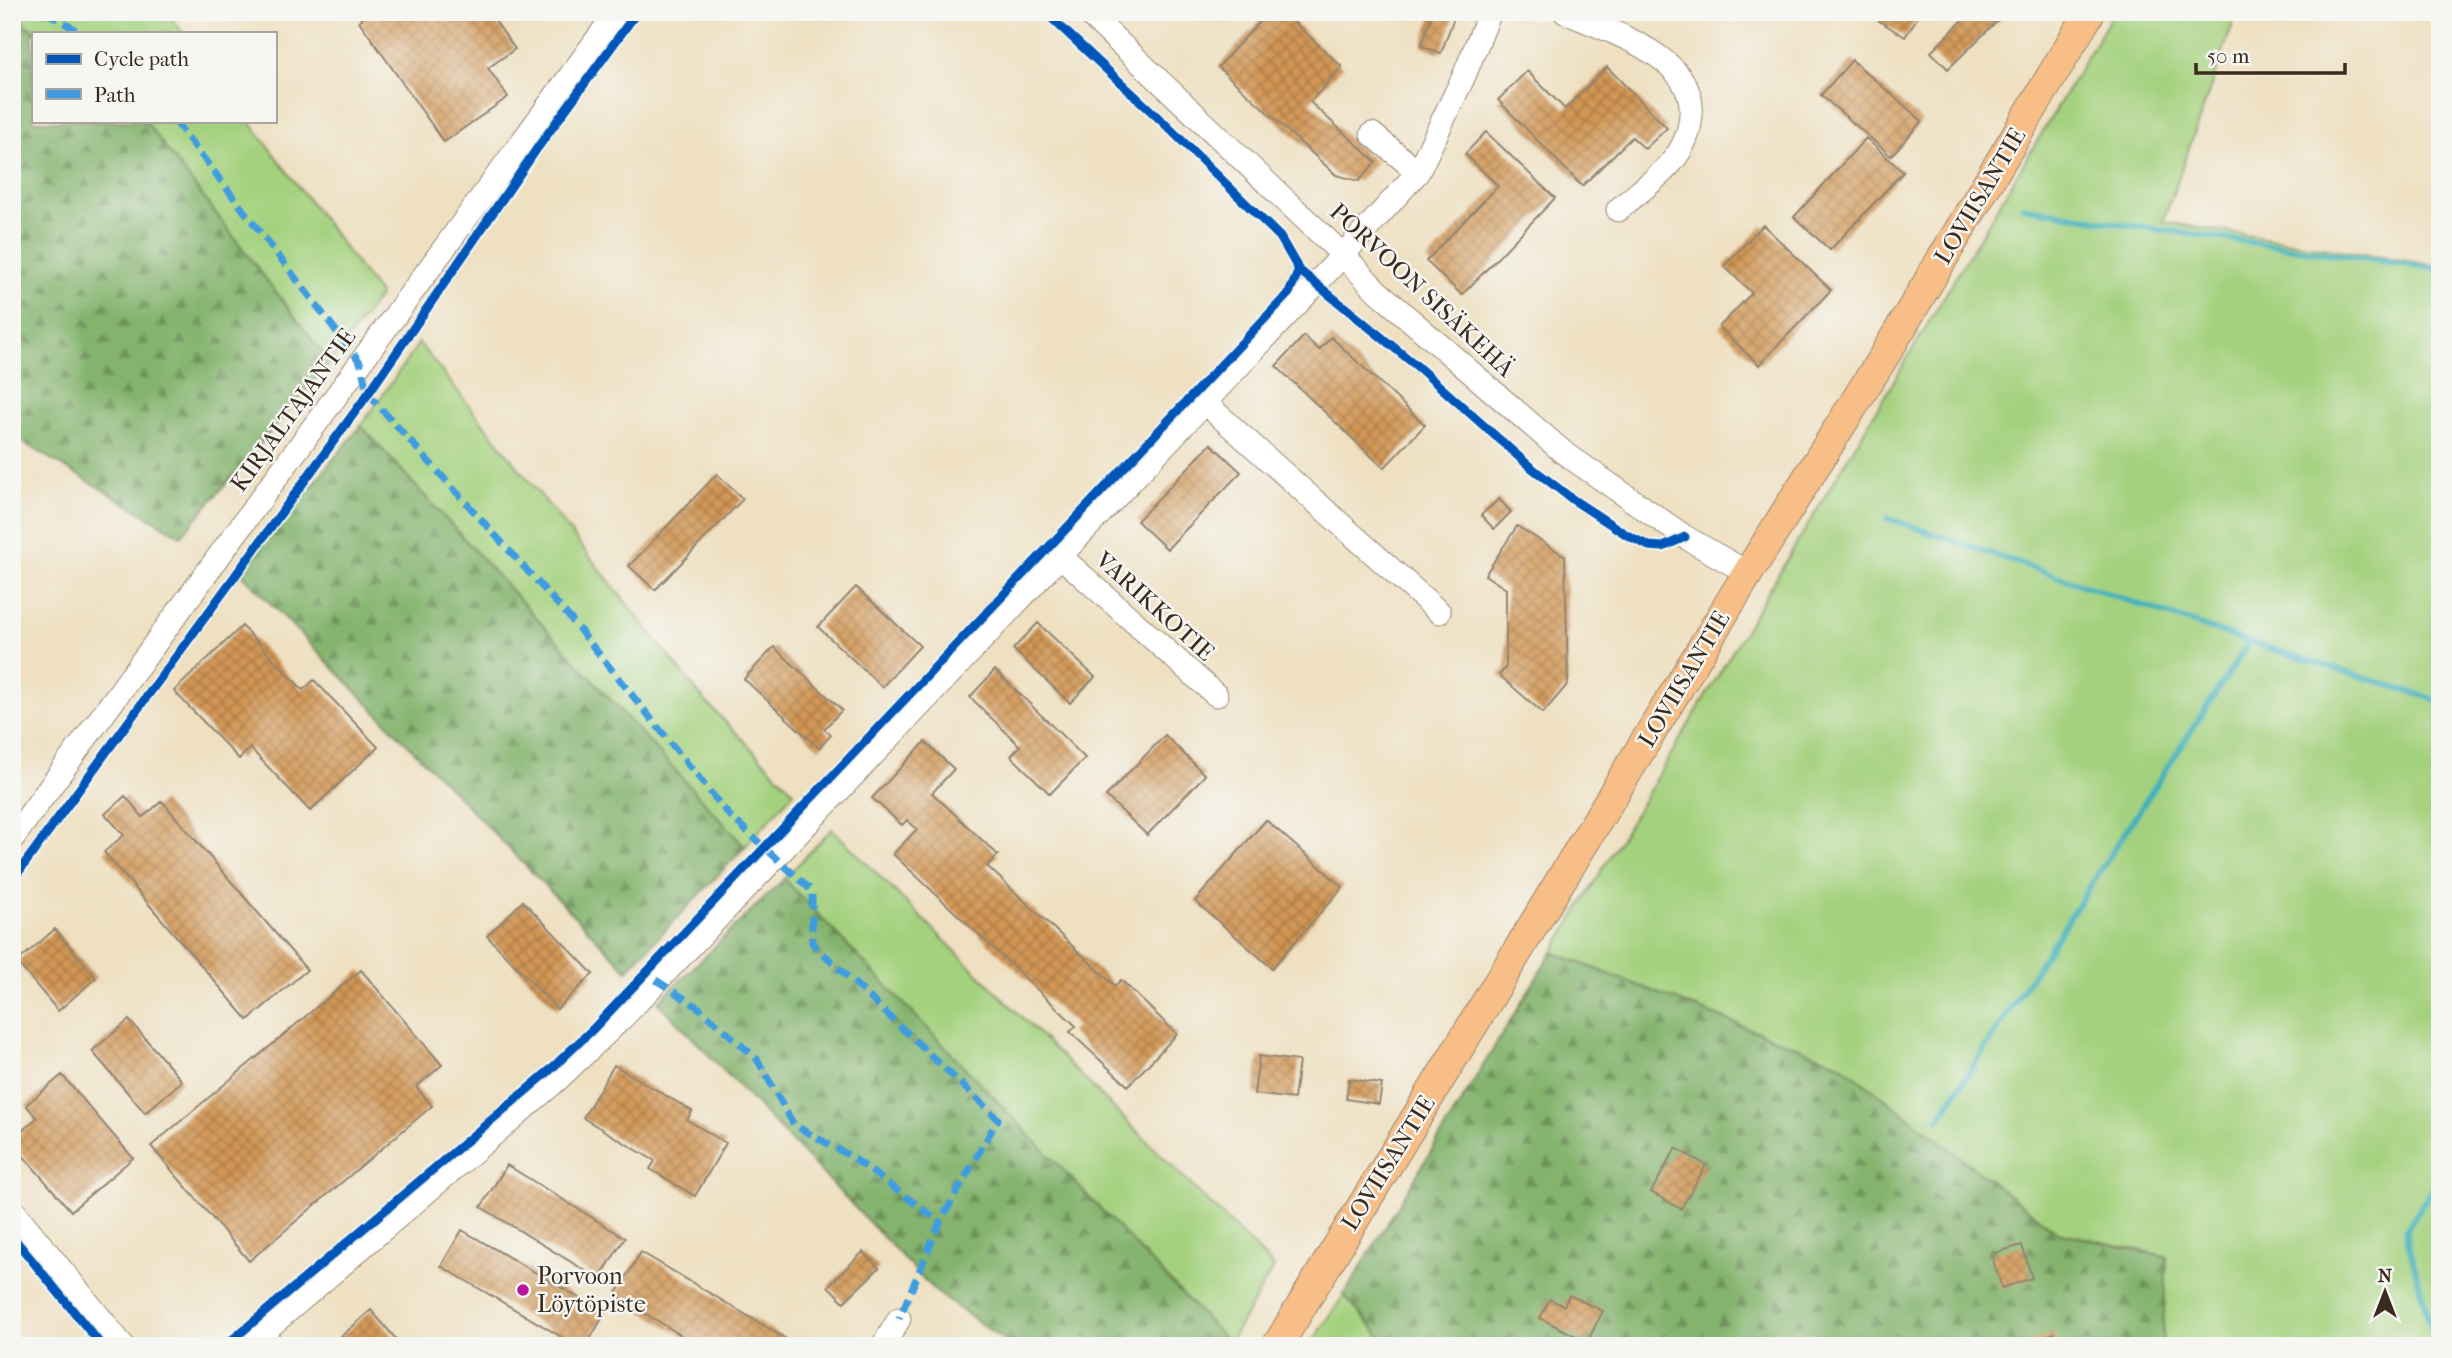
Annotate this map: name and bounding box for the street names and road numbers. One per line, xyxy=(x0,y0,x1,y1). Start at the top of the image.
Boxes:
street label: LOVIISANTIE xyxy=(1928,123,2032,269)
street label: PORVOON SISÄKEHÄ xyxy=(1324,197,1521,383)
street label: KIRJALTAJANTIE xyxy=(224,323,362,497)
street label: VARIKKOTIE xyxy=(1089,545,1220,666)
street label: LOVIISANTIE xyxy=(1632,606,1736,752)
street label: LOVIISANTIE xyxy=(1335,1090,1441,1236)

